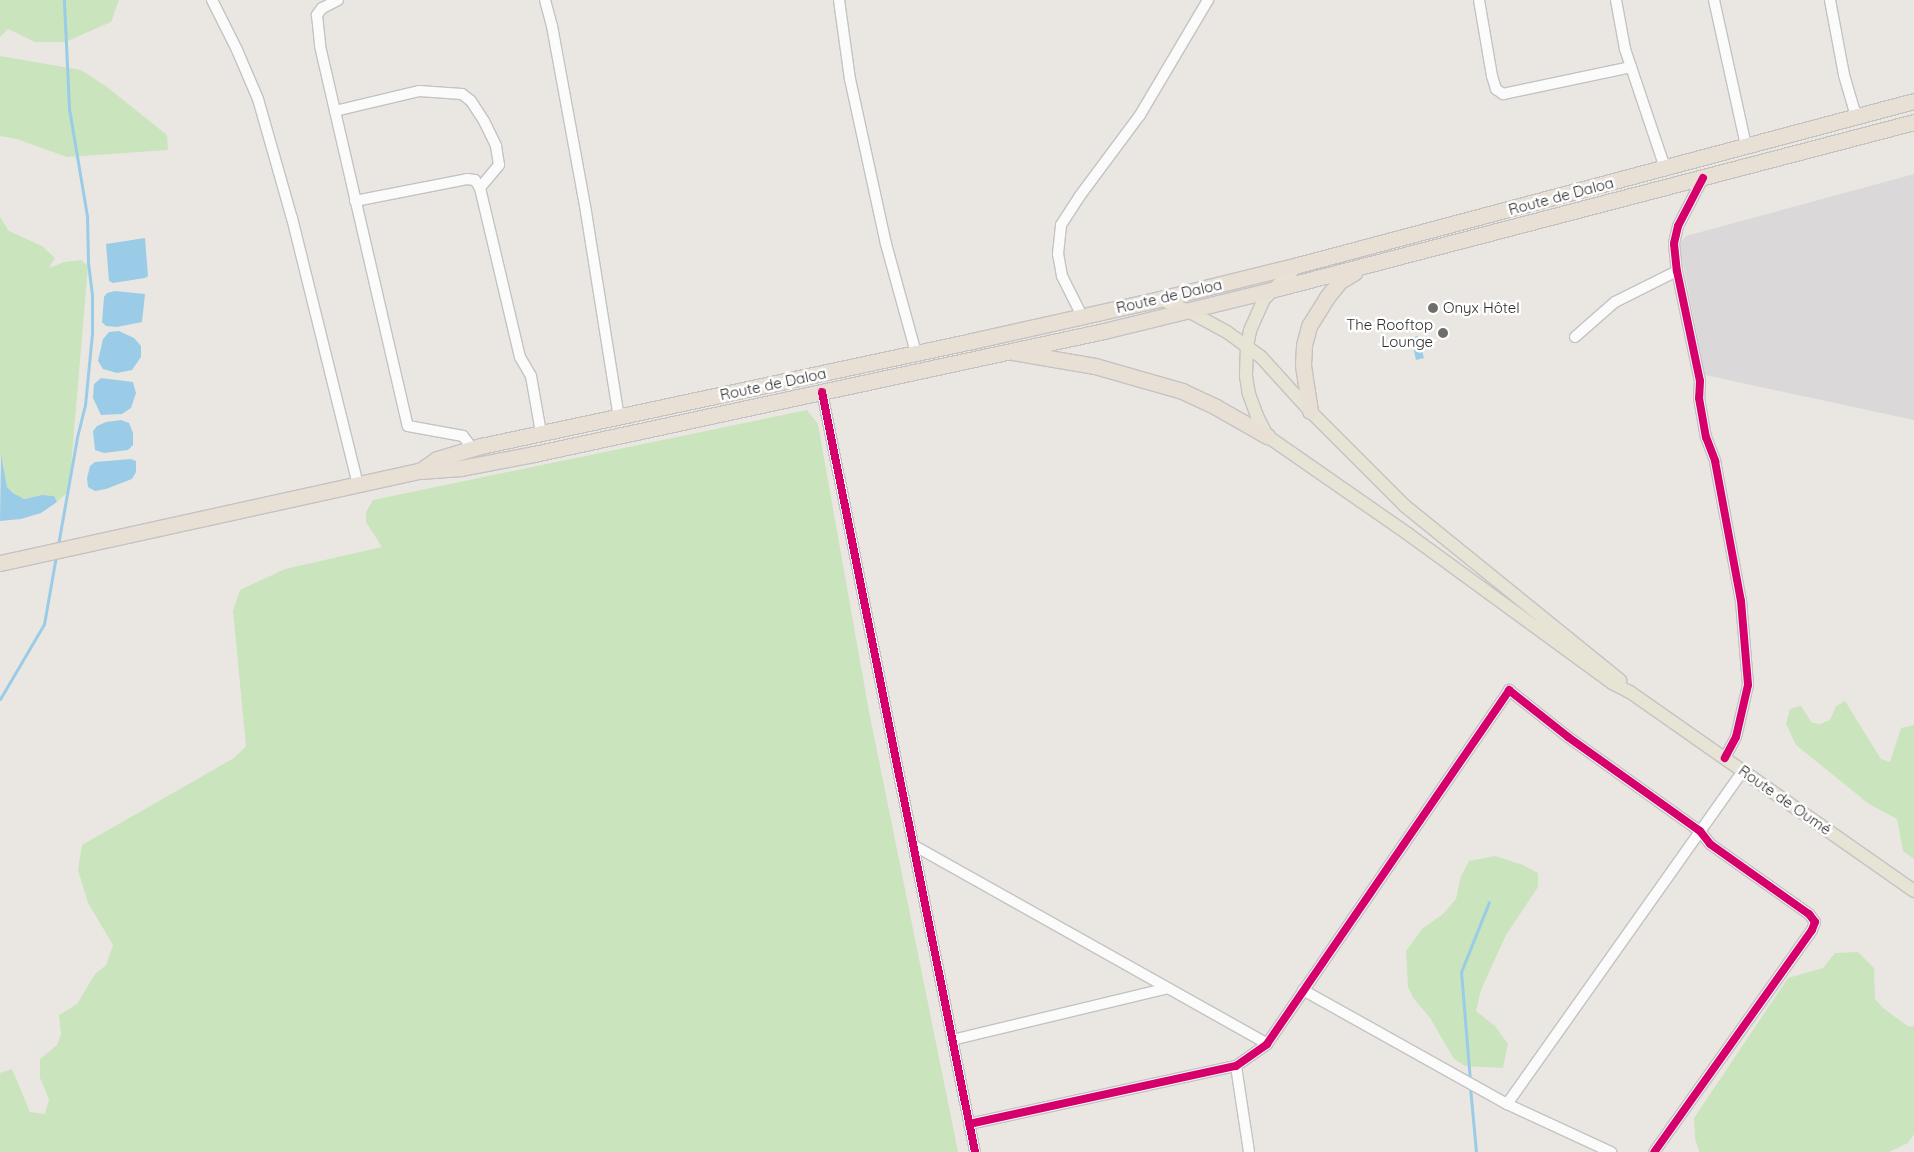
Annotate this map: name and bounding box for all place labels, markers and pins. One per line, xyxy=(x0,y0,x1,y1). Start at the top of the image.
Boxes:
place label: Onyx Hôtel xyxy=(1443,299,1520,317)
marker: Onyx Hôtel xyxy=(1427,302,1439,314)
place label: The Rooftop Lounge xyxy=(1346,315,1433,350)
marker: The Rooftop Lounge xyxy=(1437,327,1449,339)

